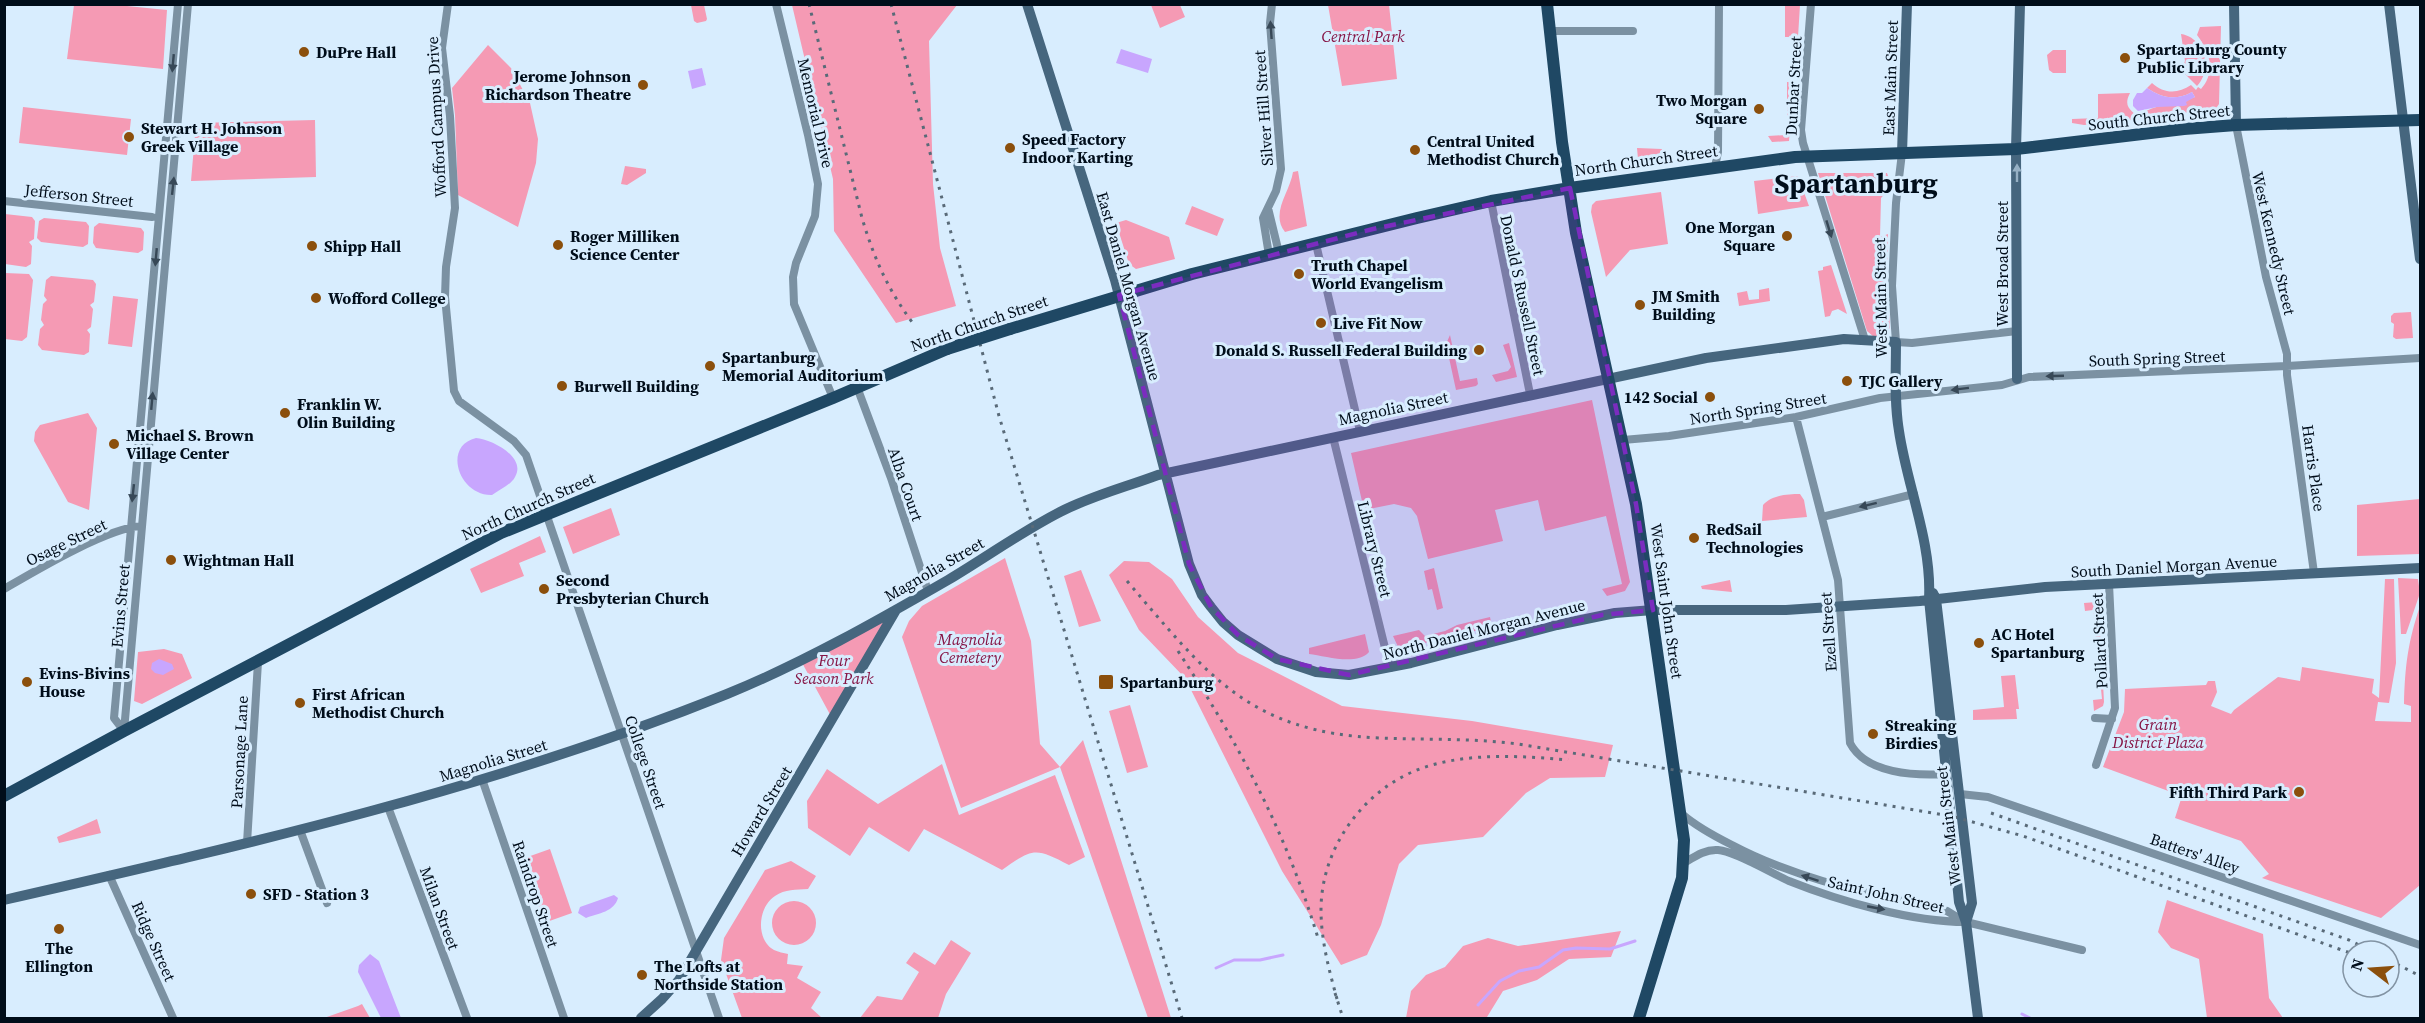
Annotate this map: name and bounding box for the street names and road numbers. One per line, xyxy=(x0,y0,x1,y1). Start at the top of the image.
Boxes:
street label: East Main Street xyxy=(1877,19,1903,136)
street label: Dunbar Street xyxy=(1779,35,1807,136)
street label: Wofford Campus Drive xyxy=(421,36,451,198)
street label: Silver Hill Street xyxy=(1248,49,1278,167)
street label: Memorial Drive xyxy=(793,56,839,170)
street label: South Church Street xyxy=(2087,99,2232,135)
street label: North Church Street xyxy=(1573,139,1720,181)
street label: West Kennedy Street xyxy=(2247,169,2301,318)
street label: Jefferson Street xyxy=(23,178,135,212)
street label: East Daniel Morgan Avenue xyxy=(1091,189,1167,383)
street label: West Broad Street xyxy=(1991,200,2013,327)
street label: Donald S Russell Street xyxy=(1495,213,1551,378)
street label: West Main Street xyxy=(1868,237,1892,358)
street label: North Church Street xyxy=(907,289,1051,357)
street label: South Spring Street xyxy=(2088,345,2226,371)
street label: Magnolia Street xyxy=(1336,385,1451,430)
street label: North Spring Street xyxy=(1688,386,1829,430)
street label: Harris Place xyxy=(2297,423,2331,513)
street label: Alba Court xyxy=(883,444,929,525)
street label: North Church Street xyxy=(458,466,599,545)
street label: Library Street xyxy=(1352,499,1398,600)
street label: Osage Street xyxy=(22,513,111,571)
street label: West Saint John Street xyxy=(1645,522,1689,681)
street label: Magnolia Street xyxy=(880,531,988,606)
street label: South Daniel Morgan Avenue xyxy=(2070,550,2278,582)
street label: Evins Street xyxy=(105,562,135,649)
street label: Ezell Street xyxy=(1814,591,1842,672)
street label: Pollard Street xyxy=(2085,592,2112,689)
street label: North Daniel Morgan Avenue xyxy=(1381,593,1587,665)
street label: Parsonage Lane xyxy=(225,695,253,809)
street label: College Street xyxy=(620,712,673,813)
street label: Magnolia Street xyxy=(436,733,550,787)
street label: Howard Street xyxy=(725,761,797,860)
street label: West Main Street xyxy=(1930,764,1966,887)
street label: Batters' Alley xyxy=(2147,827,2243,879)
street label: Raindrop Street xyxy=(507,838,565,951)
street label: Milan Street xyxy=(415,864,465,953)
street label: Saint John Street xyxy=(1826,870,1947,918)
street label: Ridge Street xyxy=(127,897,182,985)

